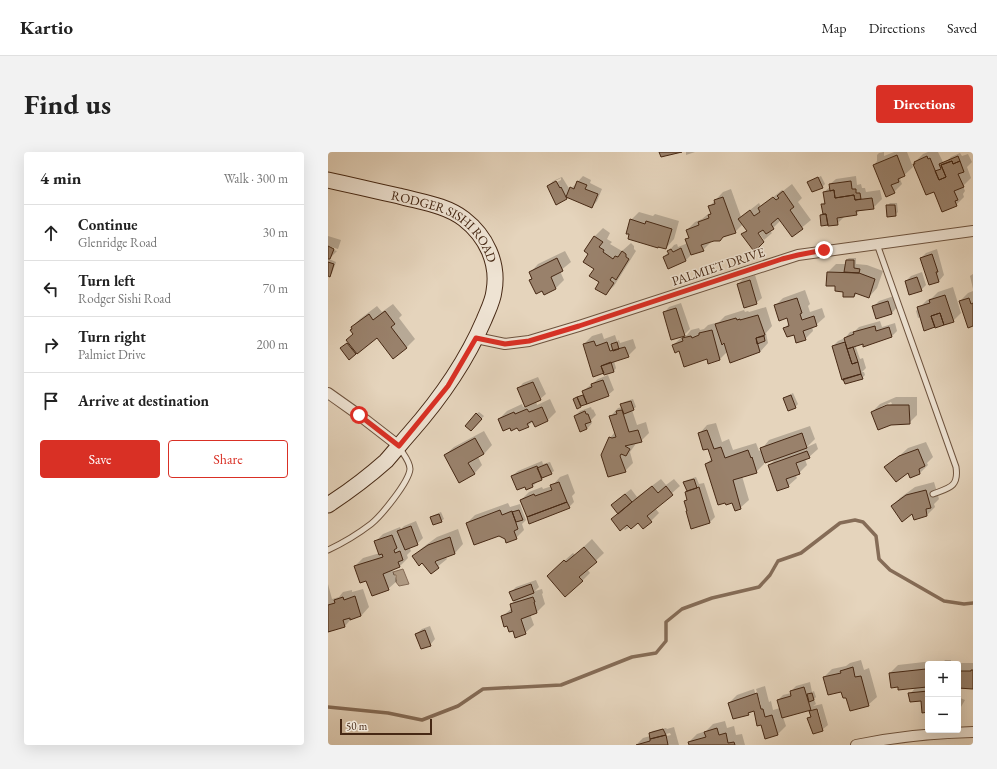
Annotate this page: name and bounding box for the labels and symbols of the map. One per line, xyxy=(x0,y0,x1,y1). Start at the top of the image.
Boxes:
street label: RODGER SISHI ROAD xyxy=(390,187,501,265)
route end xyxy=(815,241,833,259)
street label: PALMIET DRIVE xyxy=(669,243,767,290)
route start xyxy=(350,406,368,424)
scale bar xyxy=(340,717,432,736)

